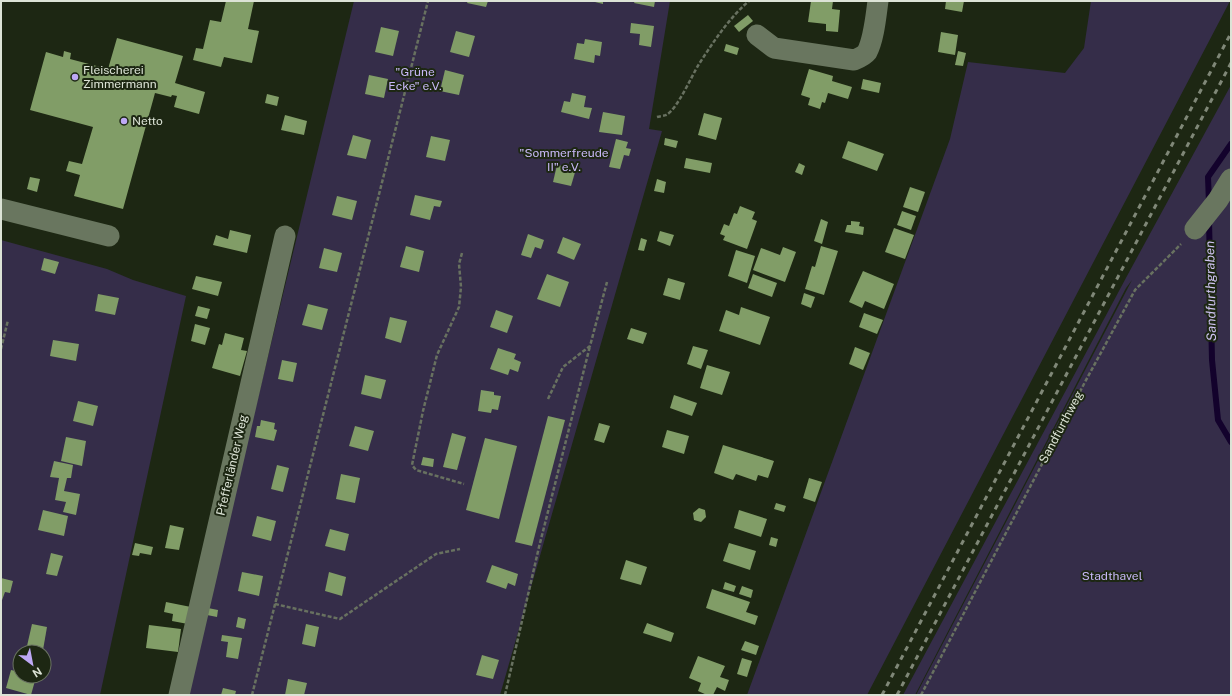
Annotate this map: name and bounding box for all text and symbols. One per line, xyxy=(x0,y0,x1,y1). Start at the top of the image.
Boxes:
place label: Fleischerei Zimmermann xyxy=(83,63,157,91)
park label: "Grüne Ecke" e.V. xyxy=(388,65,442,93)
marker: Fleischerei Zimmermann xyxy=(70,72,80,82)
place label: Netto xyxy=(132,114,163,128)
marker: Netto xyxy=(119,116,129,126)
park label: "Sommerfreude II" e.V. xyxy=(519,146,609,174)
water label: Sandfurthgraben xyxy=(1202,241,1219,341)
street label: Sandfurthweg xyxy=(1036,388,1086,466)
street label: Pfefferländer Weg xyxy=(214,413,250,517)
park label: Stadthavel xyxy=(1082,569,1143,583)
north arrow xyxy=(12,644,52,684)
text: N xyxy=(30,665,44,680)

